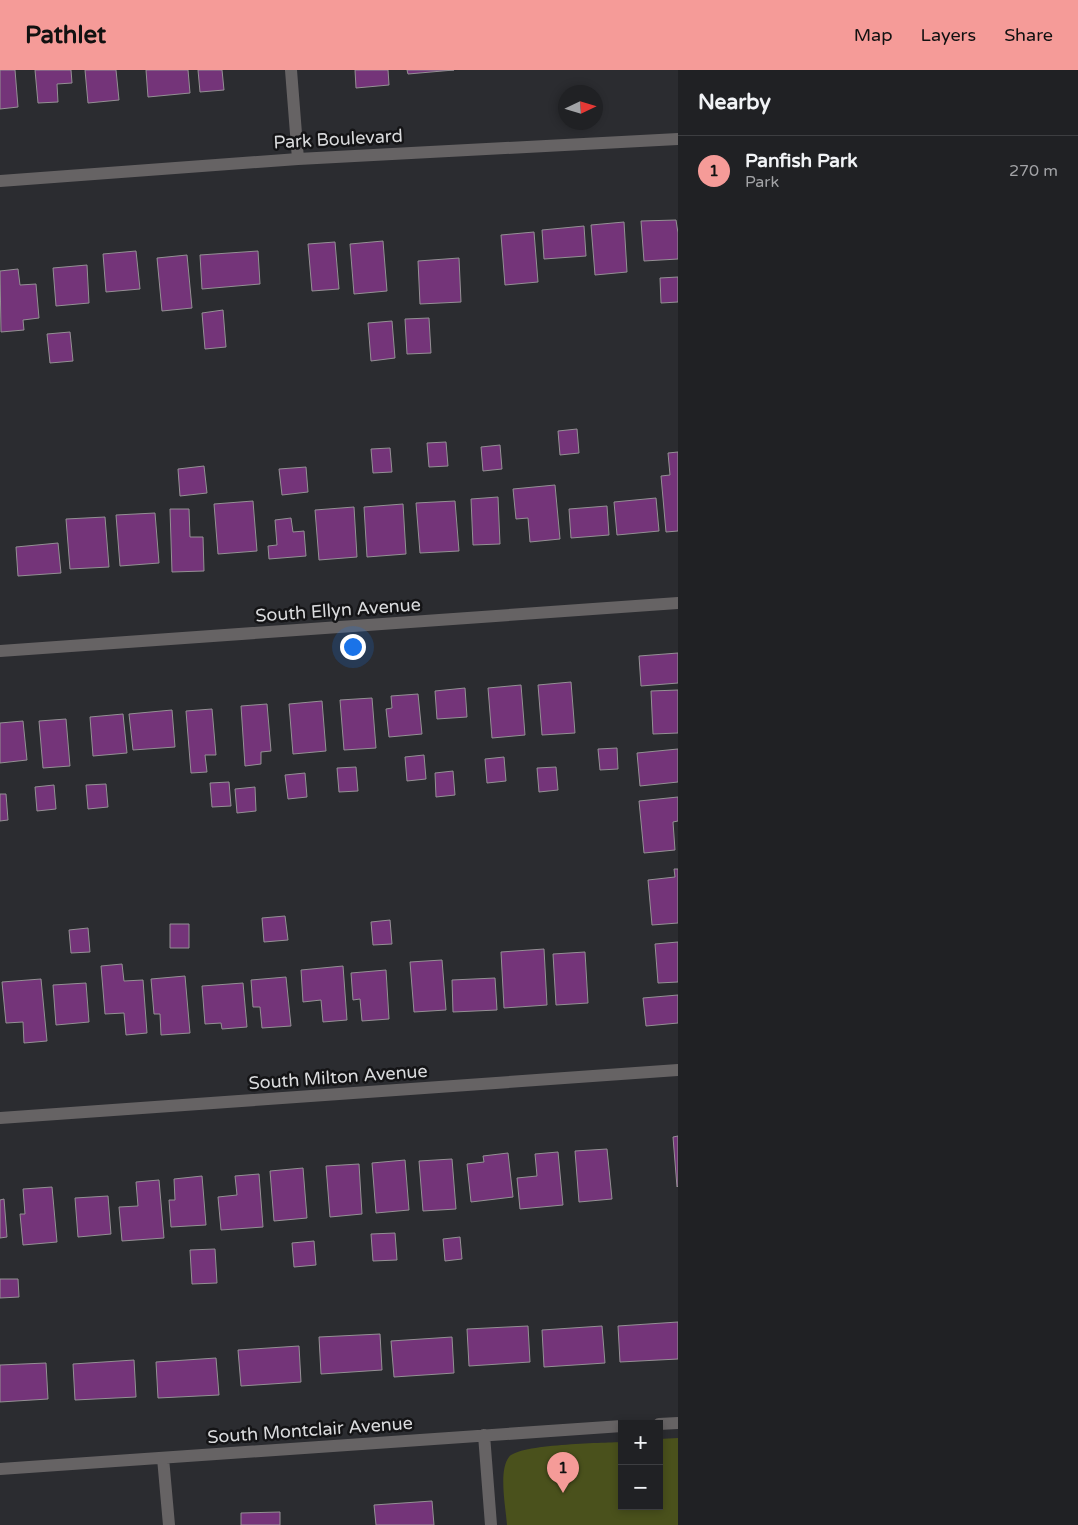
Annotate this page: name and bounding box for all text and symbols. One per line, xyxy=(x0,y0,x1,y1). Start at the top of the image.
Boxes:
text: Pathlet xyxy=(25,21,106,50)
text: Map xyxy=(854,24,893,46)
text: Layers xyxy=(921,24,976,46)
text: Share xyxy=(1004,24,1053,46)
north arrow xyxy=(558,85,603,130)
text: Nearby xyxy=(698,90,771,115)
street label: Park Boulevard xyxy=(273,125,403,153)
text: Panfish Park xyxy=(745,150,858,172)
text: 1 xyxy=(709,161,719,181)
text: 270 m xyxy=(1009,161,1058,181)
text: Park xyxy=(745,172,779,192)
street label: South Ellyn Avenue xyxy=(255,593,421,627)
your location xyxy=(340,634,366,660)
street label: South Milton Avenue xyxy=(248,1060,428,1094)
street label: South Montclair Avenue xyxy=(207,1412,413,1448)
map controls xyxy=(618,1420,663,1510)
button: + xyxy=(618,1420,663,1465)
pin: 1 xyxy=(547,1452,579,1493)
button: − xyxy=(618,1465,663,1510)

